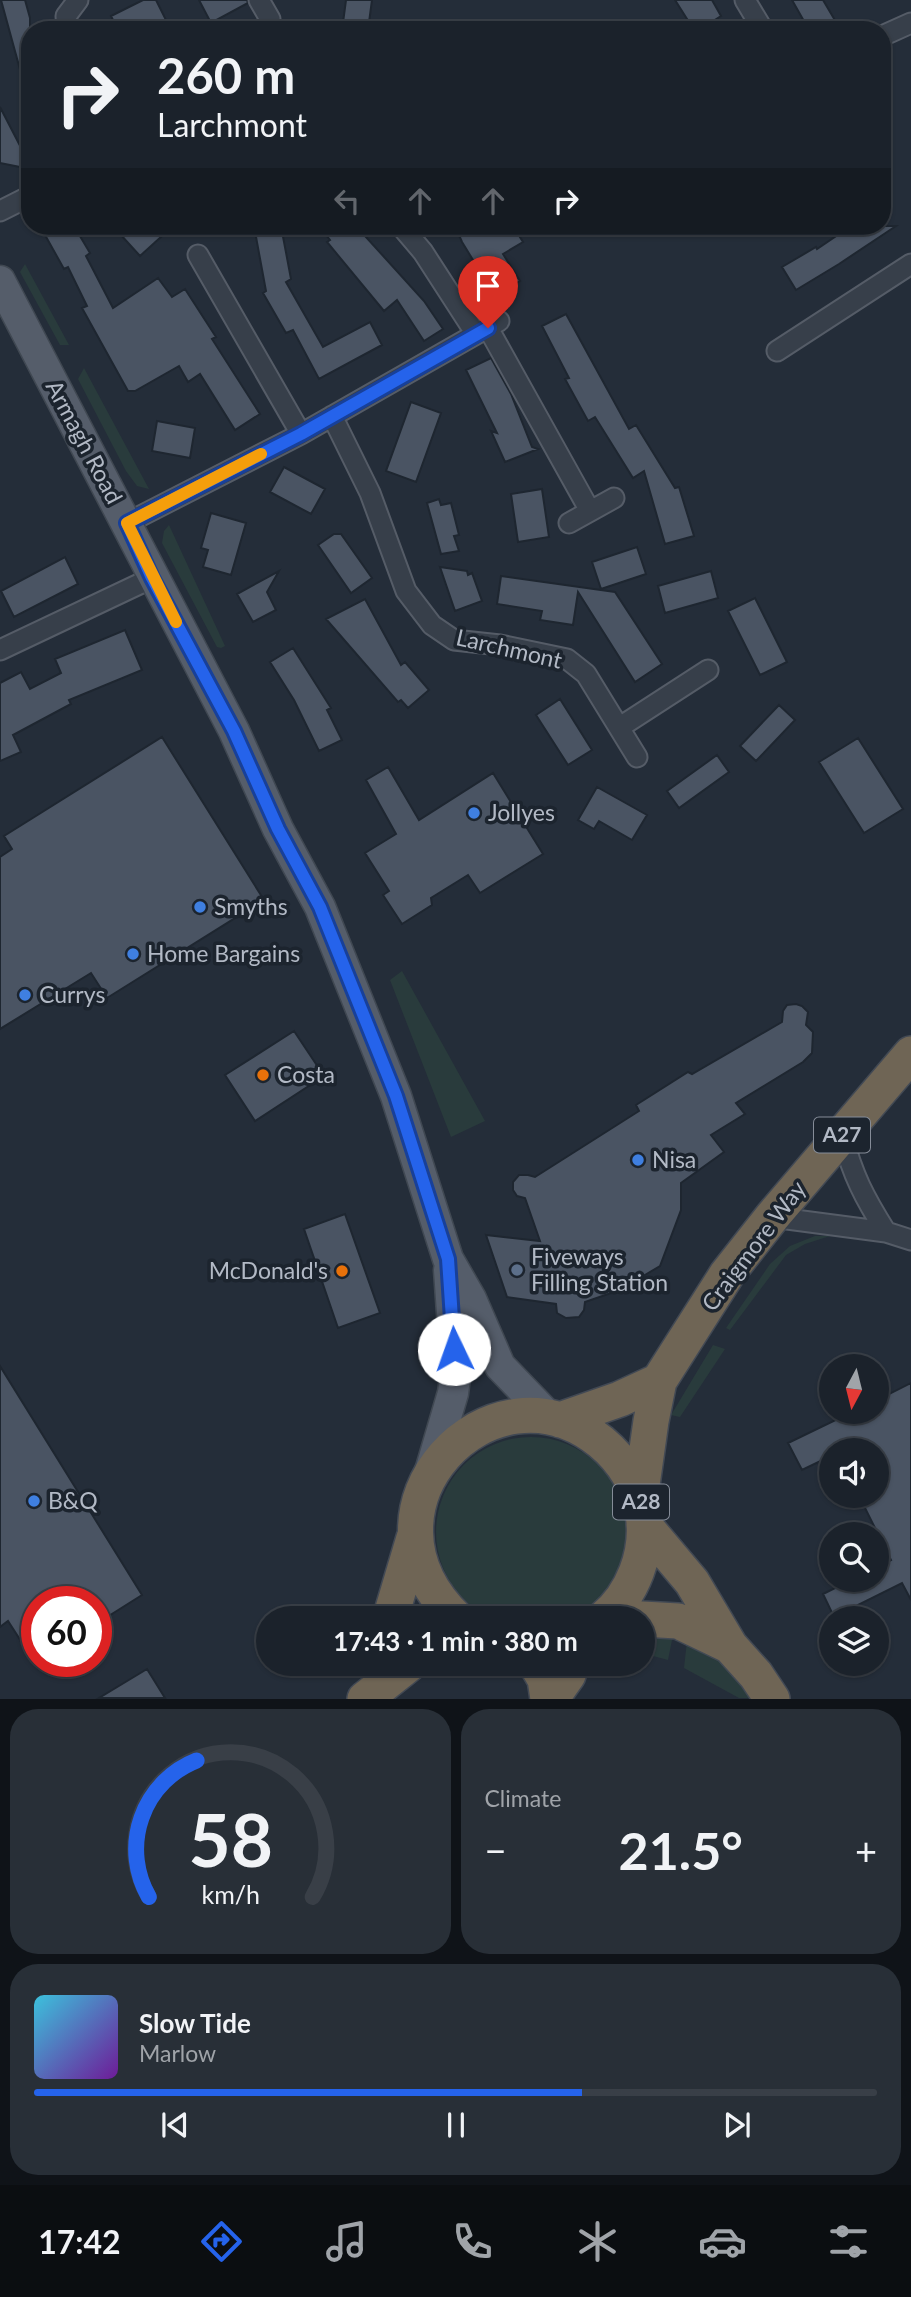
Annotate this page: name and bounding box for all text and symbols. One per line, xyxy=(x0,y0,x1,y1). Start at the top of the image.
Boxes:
text: 260 m xyxy=(157,46,295,104)
icon: right xyxy=(42,49,133,140)
text: Larchmont xyxy=(157,105,307,144)
icon: left xyxy=(328,182,366,220)
icon: ahead xyxy=(401,182,439,220)
icon: ahead xyxy=(474,182,512,220)
icon: right xyxy=(547,182,585,220)
pin xyxy=(458,256,518,328)
icon: arrive xyxy=(469,267,507,305)
street label: Armagh Road xyxy=(41,375,129,508)
street label: Larchmont xyxy=(454,622,566,674)
place label: Jollyes xyxy=(488,798,555,826)
marker: Jollyes xyxy=(466,805,482,821)
place label: Smyths xyxy=(214,892,288,920)
marker: Smyths xyxy=(192,899,208,915)
place label: Home Bargains xyxy=(147,939,300,967)
marker: Home Bargains xyxy=(125,946,141,962)
place label: Currys xyxy=(39,980,105,1008)
marker: Currys xyxy=(17,987,33,1003)
place label: Costa xyxy=(277,1060,335,1088)
marker: Costa xyxy=(255,1067,271,1083)
road number: A27 xyxy=(814,1118,870,1152)
place label: Nisa xyxy=(652,1145,696,1173)
marker: Nisa xyxy=(630,1152,646,1168)
street label: Craigmore Way xyxy=(695,1175,811,1316)
place label: Fiveways Filling Station xyxy=(531,1242,668,1296)
place label: McDonald's xyxy=(209,1256,328,1284)
marker: Fiveways Filling Station xyxy=(509,1262,525,1278)
marker: McDonald's xyxy=(334,1263,350,1279)
position arrow xyxy=(417,1312,491,1386)
north arrow xyxy=(819,1354,889,1424)
map controls xyxy=(819,1354,889,1676)
button: sound xyxy=(819,1438,889,1508)
road number: A28 xyxy=(613,1484,669,1520)
place label: B&Q xyxy=(48,1486,98,1514)
marker: B&Q xyxy=(26,1493,42,1509)
button: search xyxy=(819,1522,889,1592)
speed limit sign: 60 xyxy=(21,1586,112,1677)
button: layers xyxy=(819,1606,889,1676)
text: 17:43 · 1 min · 380 m xyxy=(333,1625,578,1657)
text: Climate xyxy=(485,1784,561,1812)
text: 58 xyxy=(188,1796,272,1884)
text: 21.5° xyxy=(619,1819,743,1881)
text: − xyxy=(485,1827,507,1873)
text: + xyxy=(855,1827,877,1873)
text: km/h xyxy=(201,1879,260,1909)
text: Slow Tide xyxy=(139,2007,251,2039)
text: Marlow xyxy=(139,2039,216,2067)
icon: previous xyxy=(156,2106,194,2144)
icon: pause xyxy=(437,2106,475,2144)
icon: next xyxy=(718,2106,756,2144)
icon: directions xyxy=(197,2217,246,2266)
icon: music xyxy=(322,2217,371,2266)
icon: phone xyxy=(448,2217,497,2266)
icon: climate xyxy=(573,2217,622,2266)
icon: car xyxy=(698,2217,747,2266)
icon: filters xyxy=(824,2217,873,2266)
text: 17:42 xyxy=(38,2222,121,2261)

